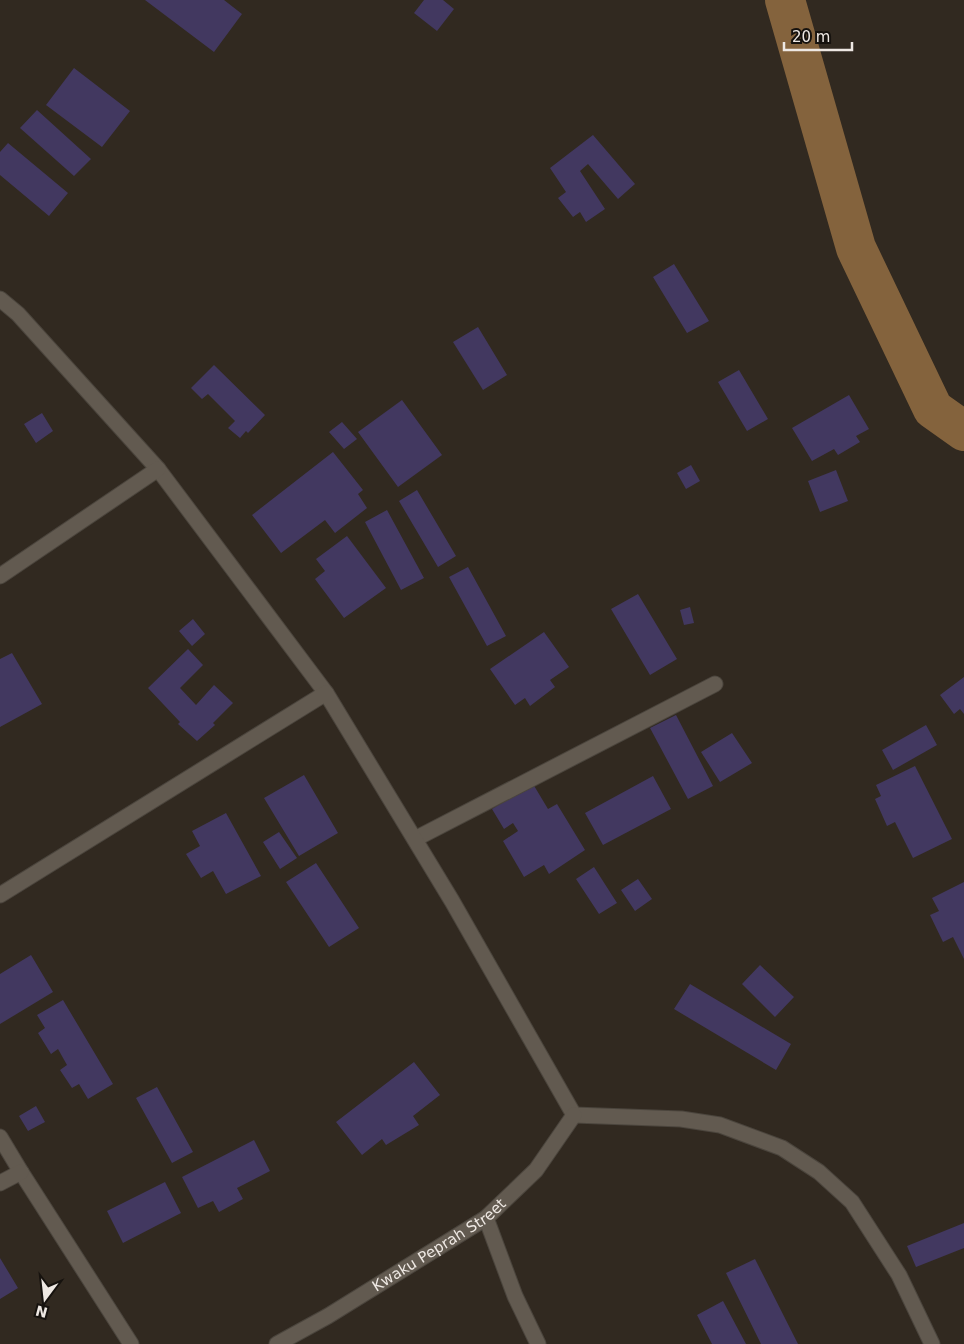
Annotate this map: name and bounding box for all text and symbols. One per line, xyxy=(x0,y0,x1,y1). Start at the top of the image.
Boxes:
scale bar xyxy=(784,20,852,52)
text: 20 m xyxy=(792,28,830,46)
street label: Kwaku Peprah Street xyxy=(369,1195,510,1295)
north arrow xyxy=(20,1274,70,1324)
text: N xyxy=(34,1302,49,1321)

